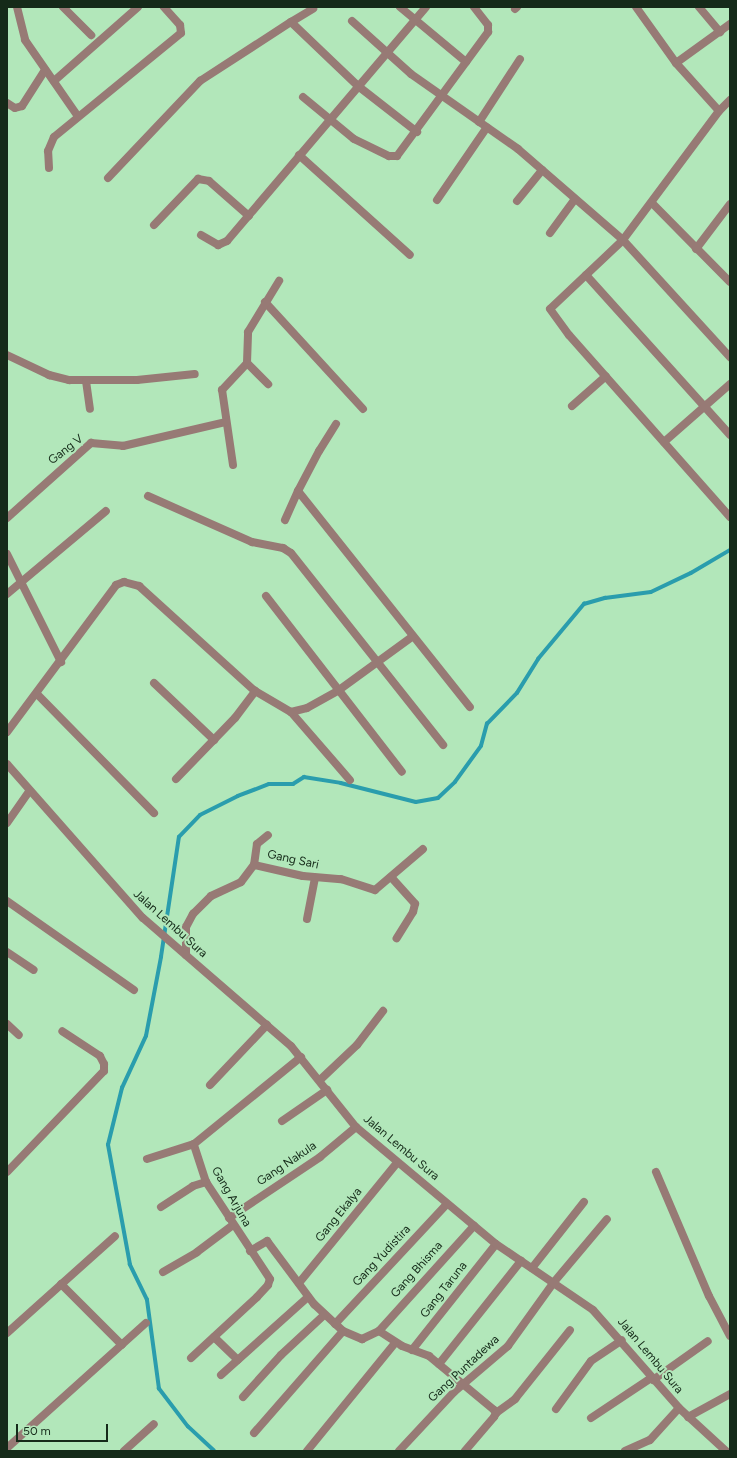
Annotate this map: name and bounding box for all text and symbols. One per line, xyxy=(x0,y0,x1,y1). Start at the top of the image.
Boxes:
street label: Gang V xyxy=(46,432,86,468)
street label: Gang Sari xyxy=(266,848,320,872)
street label: Jalan Lembu Sura xyxy=(130,887,210,961)
street label: Jalan Lembu Sura xyxy=(360,1112,442,1184)
street label: Gang Nakula xyxy=(255,1139,319,1189)
street label: Gang Arjuna xyxy=(208,1164,254,1230)
street label: Gang Ekalya xyxy=(313,1185,365,1245)
street label: Gang Yudistira xyxy=(350,1222,414,1290)
street label: Gang Bhisma xyxy=(388,1239,446,1301)
street label: Gang Taruna xyxy=(418,1259,470,1321)
street label: Jalan Lembu Sura xyxy=(614,1315,686,1397)
street label: Gang Puntadewa xyxy=(426,1332,502,1406)
scale bar xyxy=(18,1416,110,1442)
text: 50 m xyxy=(23,1424,51,1438)

